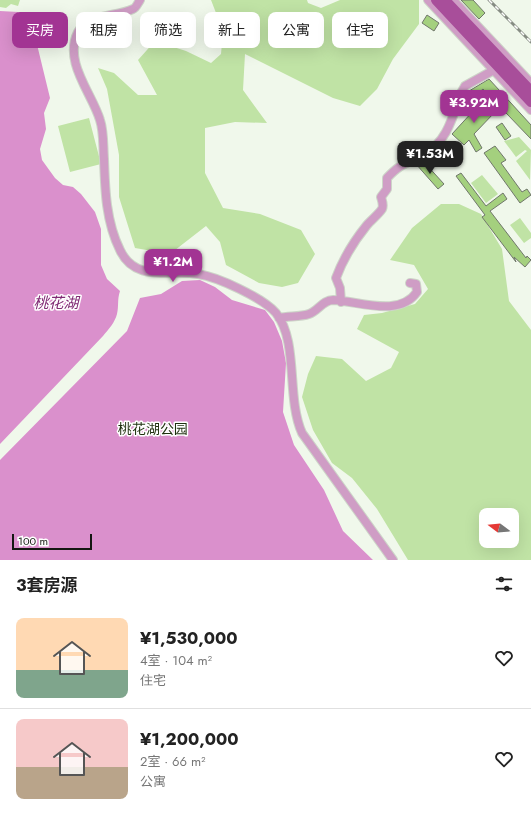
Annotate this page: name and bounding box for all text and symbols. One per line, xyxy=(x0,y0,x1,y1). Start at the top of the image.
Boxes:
chip: 买房 xyxy=(12,12,68,48)
chip: 租房 xyxy=(76,12,132,48)
chip: 筛选 xyxy=(140,12,196,48)
chip: 新上 xyxy=(204,12,260,48)
chip: 公寓 xyxy=(268,12,324,48)
chip: 住宅 xyxy=(332,12,388,48)
pin: ¥3.92M xyxy=(441,90,507,124)
text: ¥3.92M xyxy=(449,93,499,112)
pin: ¥1.53M xyxy=(397,141,463,175)
text: ¥1.53M xyxy=(406,144,454,163)
pin: ¥1.2M xyxy=(145,249,201,283)
text: ¥1.2M xyxy=(153,252,193,271)
water label: 桃花湖 xyxy=(33,292,80,314)
park label: 桃花湖公园 xyxy=(118,419,188,439)
north arrow xyxy=(479,508,519,548)
map controls xyxy=(479,508,519,548)
scale bar xyxy=(12,532,92,551)
text: 100 m xyxy=(18,533,48,549)
text: 3套房源 xyxy=(16,573,78,597)
icon: filters xyxy=(493,573,515,595)
text: ¥1,530,000 xyxy=(140,626,238,650)
icon: home xyxy=(48,634,96,682)
icon: heart xyxy=(493,647,515,669)
text: 4室 · 104 m² xyxy=(140,651,212,670)
text: 住宅 xyxy=(140,671,166,690)
text: ¥1,200,000 xyxy=(140,727,238,751)
icon: home xyxy=(48,735,96,783)
icon: heart xyxy=(493,748,515,770)
text: 2室 · 66 m² xyxy=(140,752,206,771)
text: 公寓 xyxy=(140,772,166,791)

